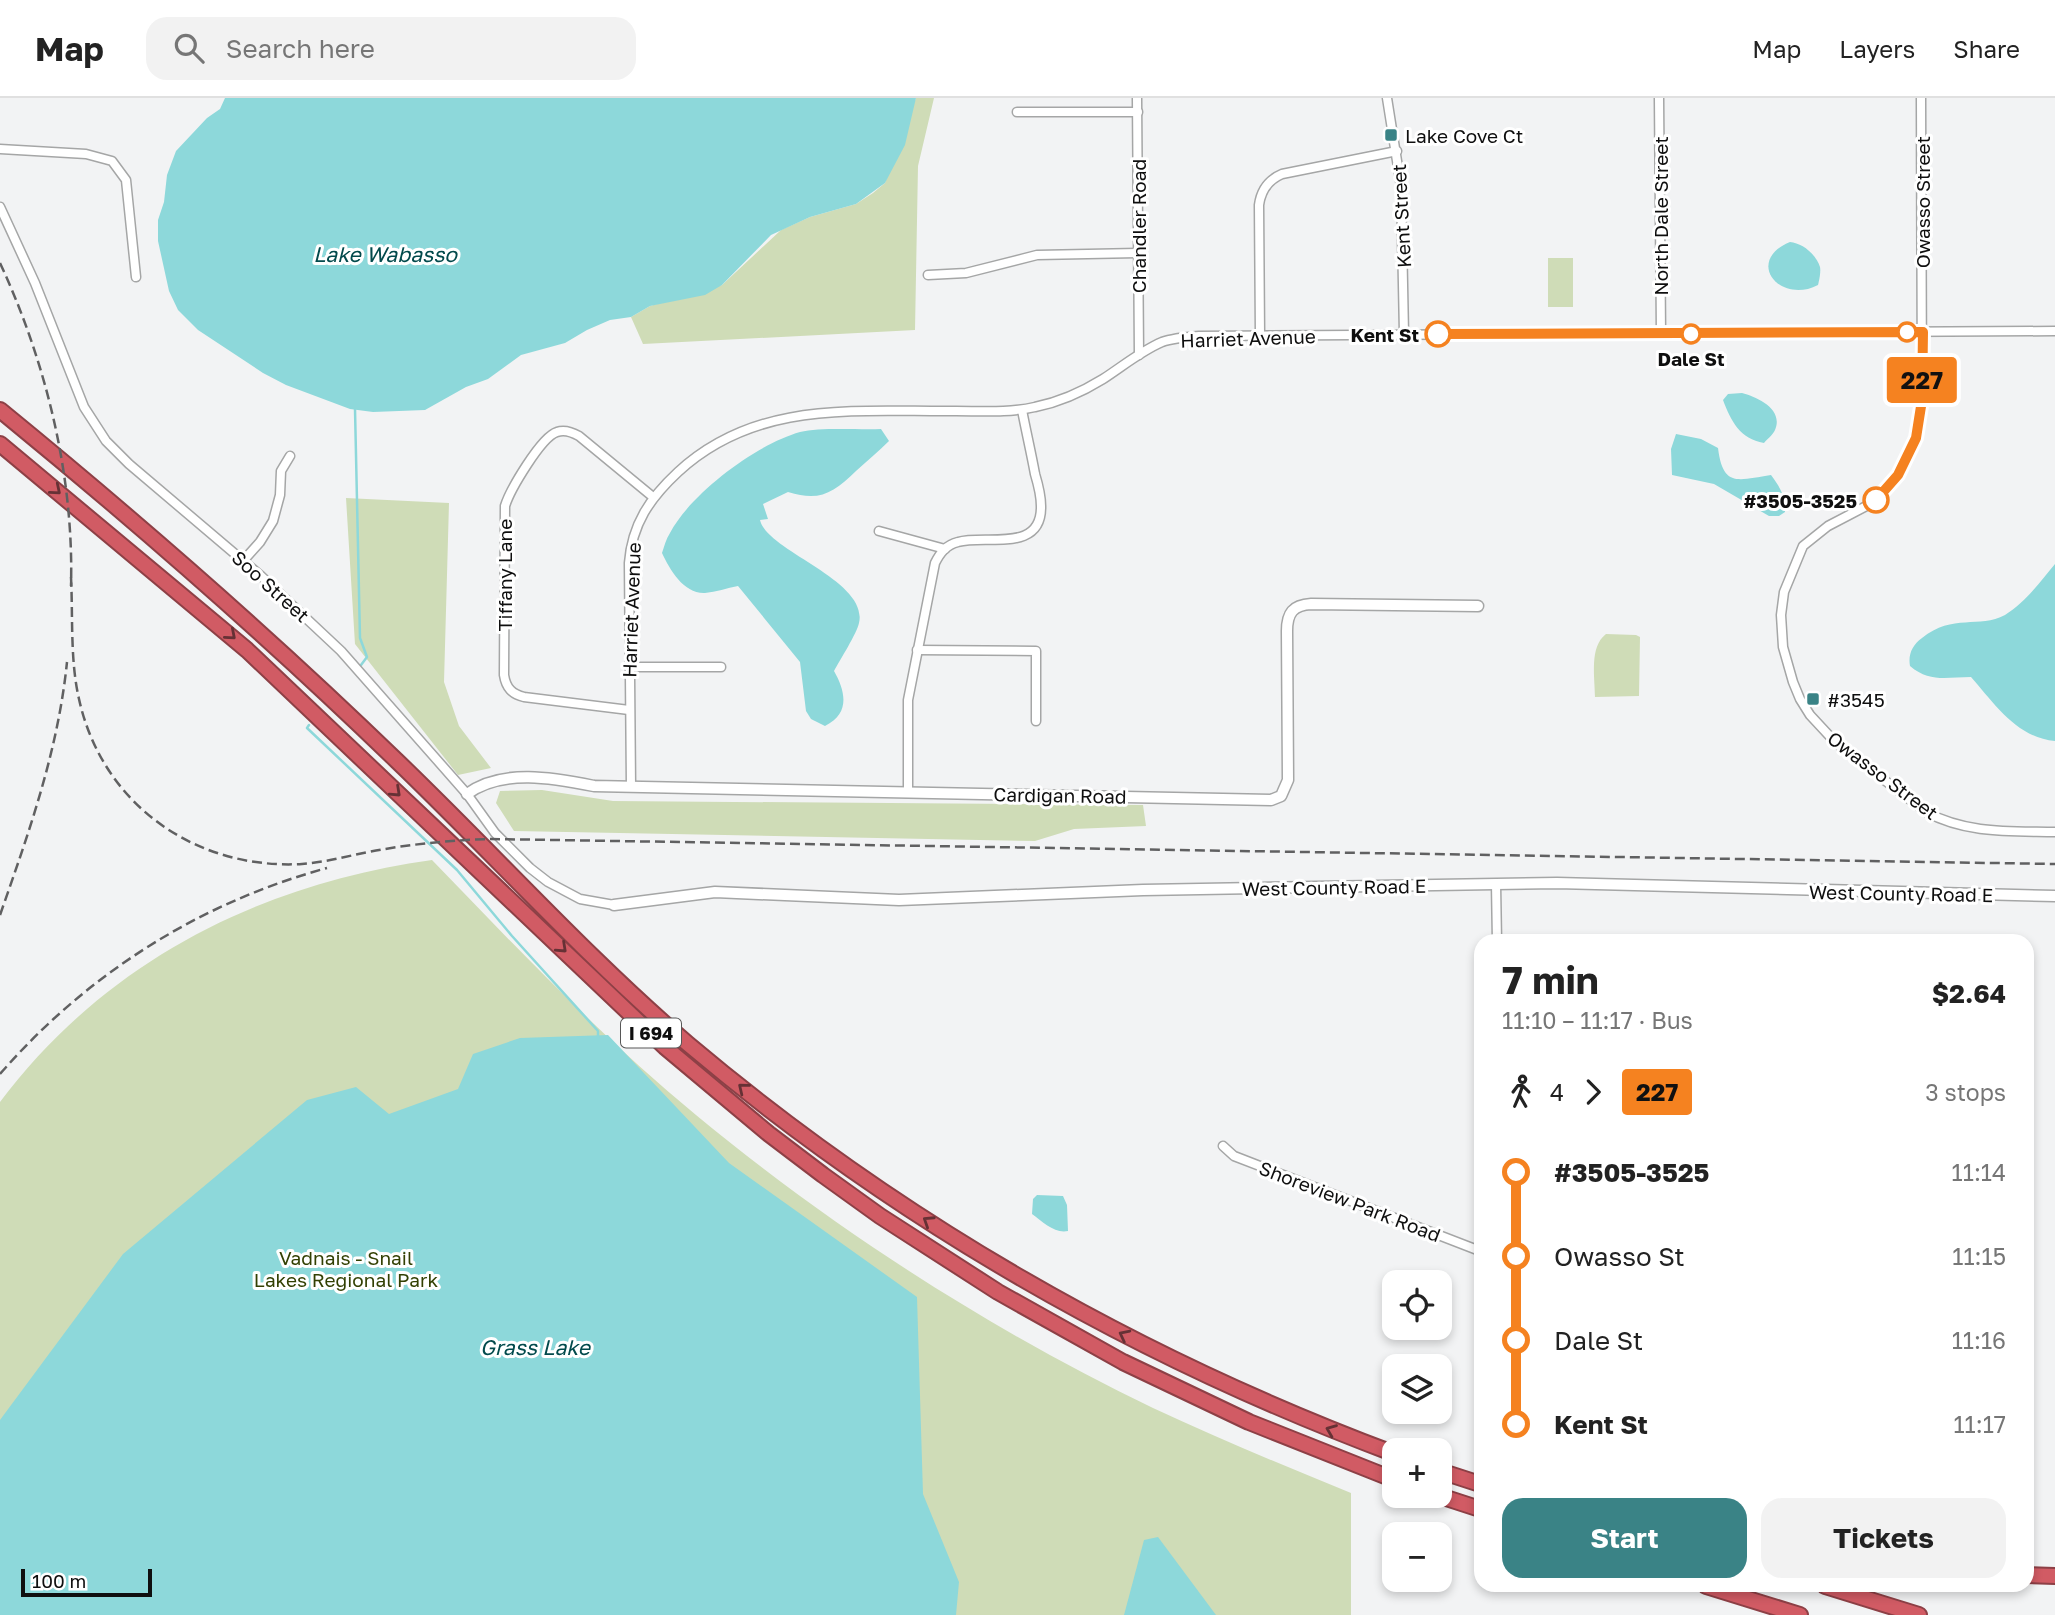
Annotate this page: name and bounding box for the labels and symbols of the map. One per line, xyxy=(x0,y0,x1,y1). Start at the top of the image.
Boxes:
place label: Lake Cove Ct xyxy=(1405,124,1523,147)
marker: Lake Cove Ct xyxy=(1383,127,1399,143)
street label: North Dale Street xyxy=(1649,136,1672,296)
street label: Owasso Street xyxy=(1911,136,1934,268)
street label: Chandler Road xyxy=(1127,159,1150,293)
street label: Kent Street xyxy=(1387,164,1415,268)
water label: Lake Wabasso xyxy=(313,241,458,267)
marker: Kent St xyxy=(1425,321,1451,347)
unlabelled marker xyxy=(1897,322,1917,342)
place label: Kent St xyxy=(1350,323,1419,346)
street label: Harriet Avenue xyxy=(1180,324,1316,352)
marker: Dale St xyxy=(1681,324,1701,344)
place label: Dale St xyxy=(1658,347,1725,370)
line badge: 227 xyxy=(1882,357,1962,403)
one-way arrow xyxy=(48,482,61,494)
marker: #3505-3525 xyxy=(1863,487,1889,513)
place label: #3505-3525 xyxy=(1743,489,1857,512)
street label: Tiffany Lane xyxy=(493,519,516,631)
street label: Harriet Avenue xyxy=(617,542,645,678)
street label: Soo Street xyxy=(228,545,314,627)
one-way arrow xyxy=(223,627,236,640)
place label: #3545 xyxy=(1827,688,1885,711)
marker: #3545 xyxy=(1805,691,1821,707)
street label: Owasso Street xyxy=(1823,726,1943,824)
street label: Cardigan Road xyxy=(993,782,1127,808)
one-way arrow xyxy=(388,784,401,796)
street label: West County Road E xyxy=(1242,874,1426,900)
street label: West County Road E xyxy=(1809,880,1993,906)
one-way arrow xyxy=(553,940,566,953)
road number: I 694 xyxy=(621,1018,681,1048)
one-way arrow xyxy=(738,1084,751,1097)
street label: Shoreview Park Road xyxy=(1256,1156,1444,1246)
one-way arrow xyxy=(922,1216,935,1229)
park label: Vadnais - Snail Lakes Regional Park xyxy=(254,1246,438,1291)
one-way arrow xyxy=(1119,1330,1131,1344)
water label: Grass Lake xyxy=(480,1334,592,1360)
one-way arrow xyxy=(1326,1424,1338,1438)
scale bar xyxy=(21,1566,152,1598)

